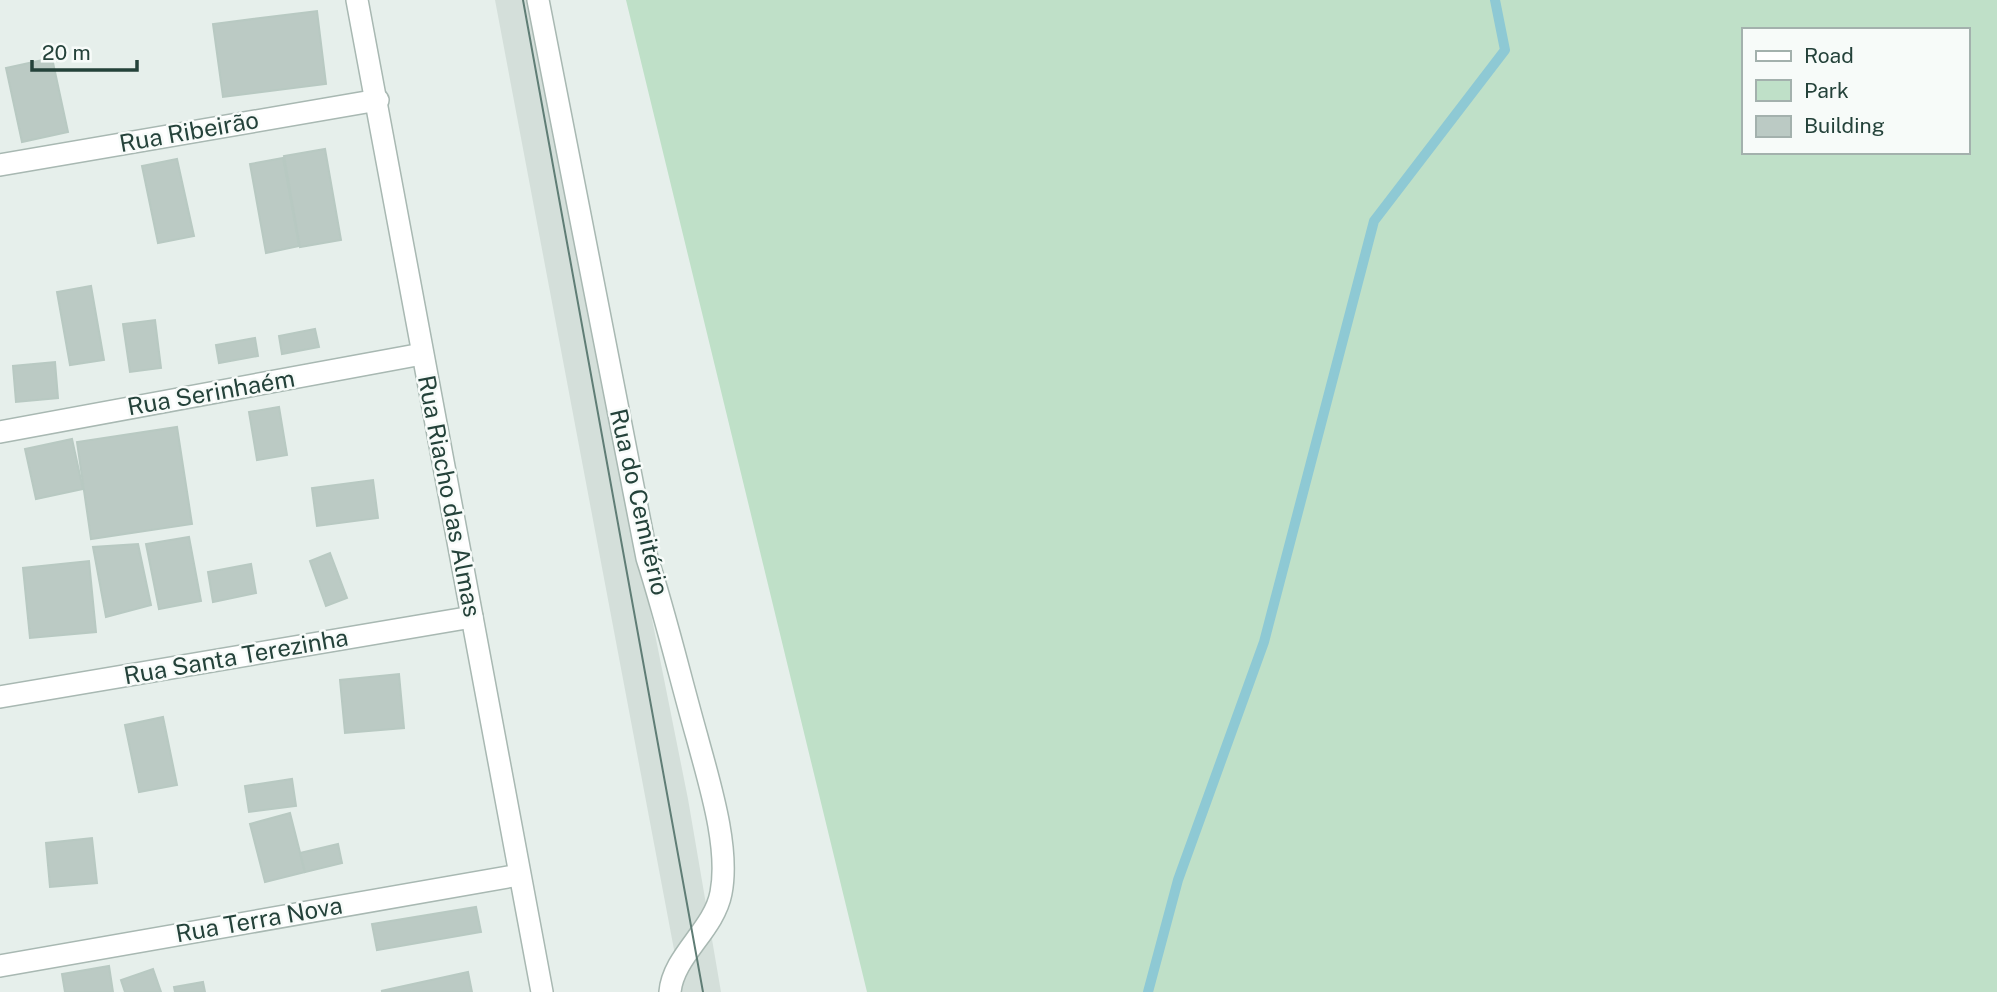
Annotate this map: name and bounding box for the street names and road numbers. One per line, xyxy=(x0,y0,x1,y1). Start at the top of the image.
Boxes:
street label: Rua Ribeirão xyxy=(117,105,261,157)
street label: Rua Serinhaém xyxy=(125,364,297,421)
street label: Rua Riacho das Almas xyxy=(413,373,487,619)
street label: Rua do Cemitério xyxy=(605,406,675,598)
street label: Rua Santa Terezinha xyxy=(121,622,350,690)
street label: Rua Terra Nova xyxy=(173,891,344,947)

